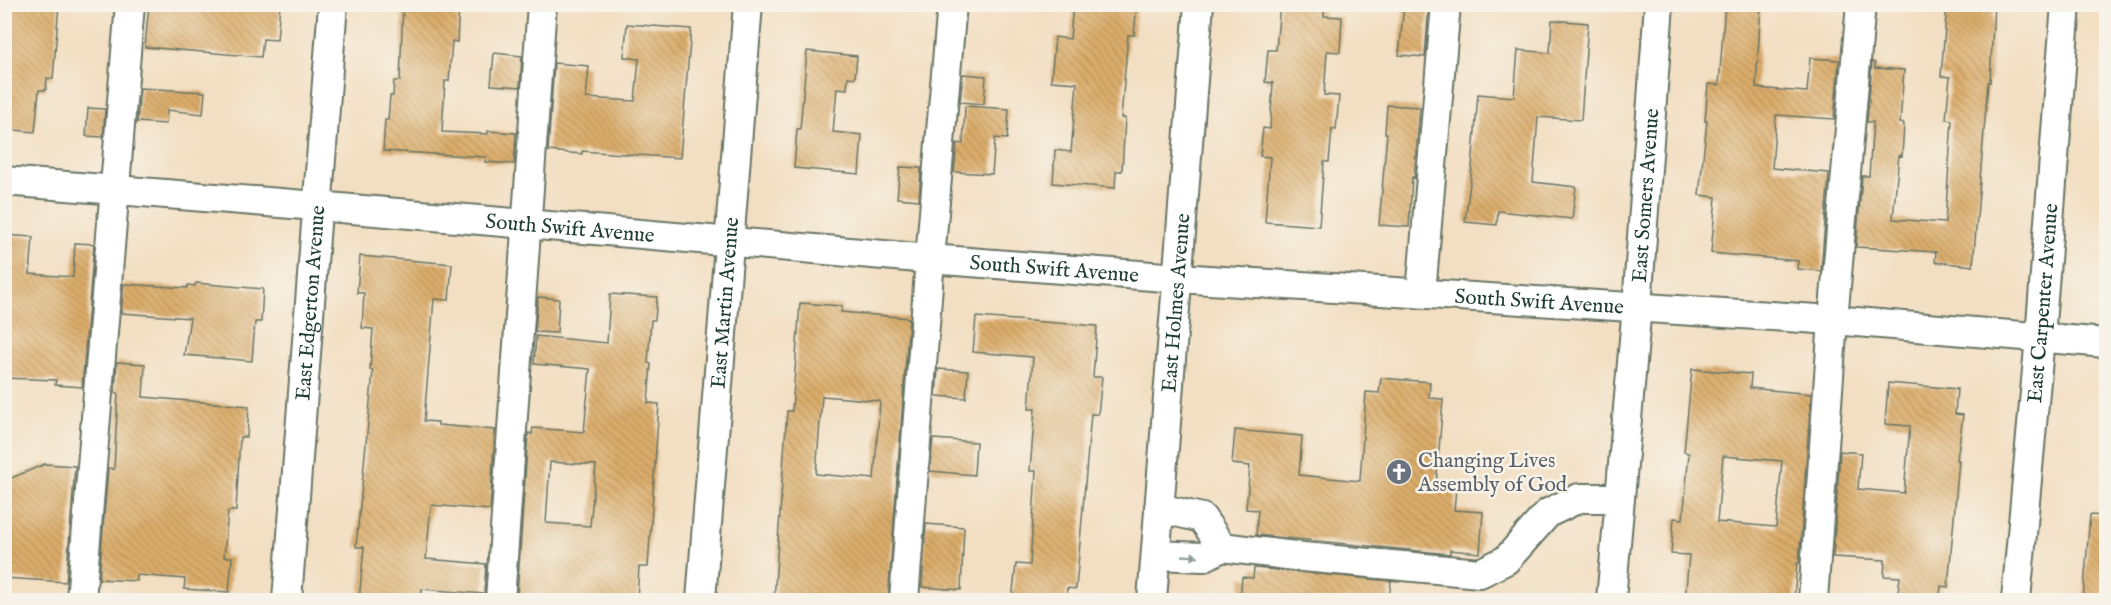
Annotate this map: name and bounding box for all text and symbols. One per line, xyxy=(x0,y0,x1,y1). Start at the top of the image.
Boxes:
street label: East Somers Avenue xyxy=(1627,107,1666,284)
street label: East Carpenter Avenue xyxy=(2022,202,2065,404)
street label: East Edgerton Avenue xyxy=(290,204,332,402)
street label: South Swift Avenue xyxy=(484,209,656,250)
street label: East Holmes Avenue xyxy=(1156,212,1197,394)
street label: East Martin Avenue xyxy=(706,216,746,390)
street label: South Swift Avenue xyxy=(969,250,1140,290)
street label: South Swift Avenue xyxy=(1454,284,1625,322)
place label: Changing Lives Assembly of God xyxy=(1417,448,1568,499)
church icon: Changing Lives Assembly of God xyxy=(1384,457,1414,487)
one-way arrow xyxy=(1181,551,1200,561)

